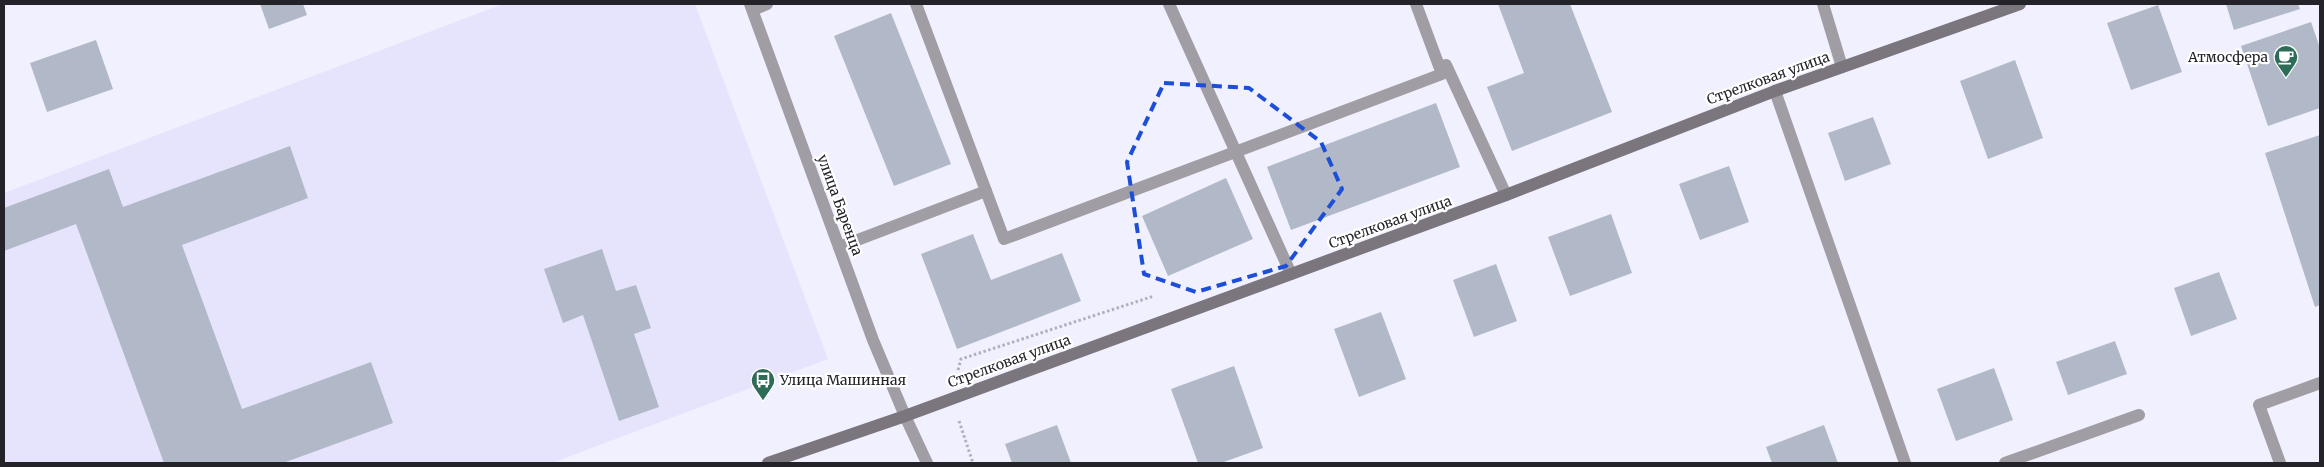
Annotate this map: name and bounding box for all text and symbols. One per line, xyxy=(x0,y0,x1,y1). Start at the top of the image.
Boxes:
cafe icon: Атмосфера xyxy=(2273,44,2299,78)
street label: Стрелковая улица xyxy=(1704,47,1832,109)
place label: Атмосфера xyxy=(2187,48,2268,66)
street label: улица Баренца xyxy=(813,152,867,258)
street label: Стрелковая улица xyxy=(1326,191,1454,253)
street label: Стрелковая улица xyxy=(945,330,1073,392)
bus stop icon: Улица Машинная xyxy=(750,367,776,401)
place label: Улица Машинная xyxy=(779,371,906,389)

